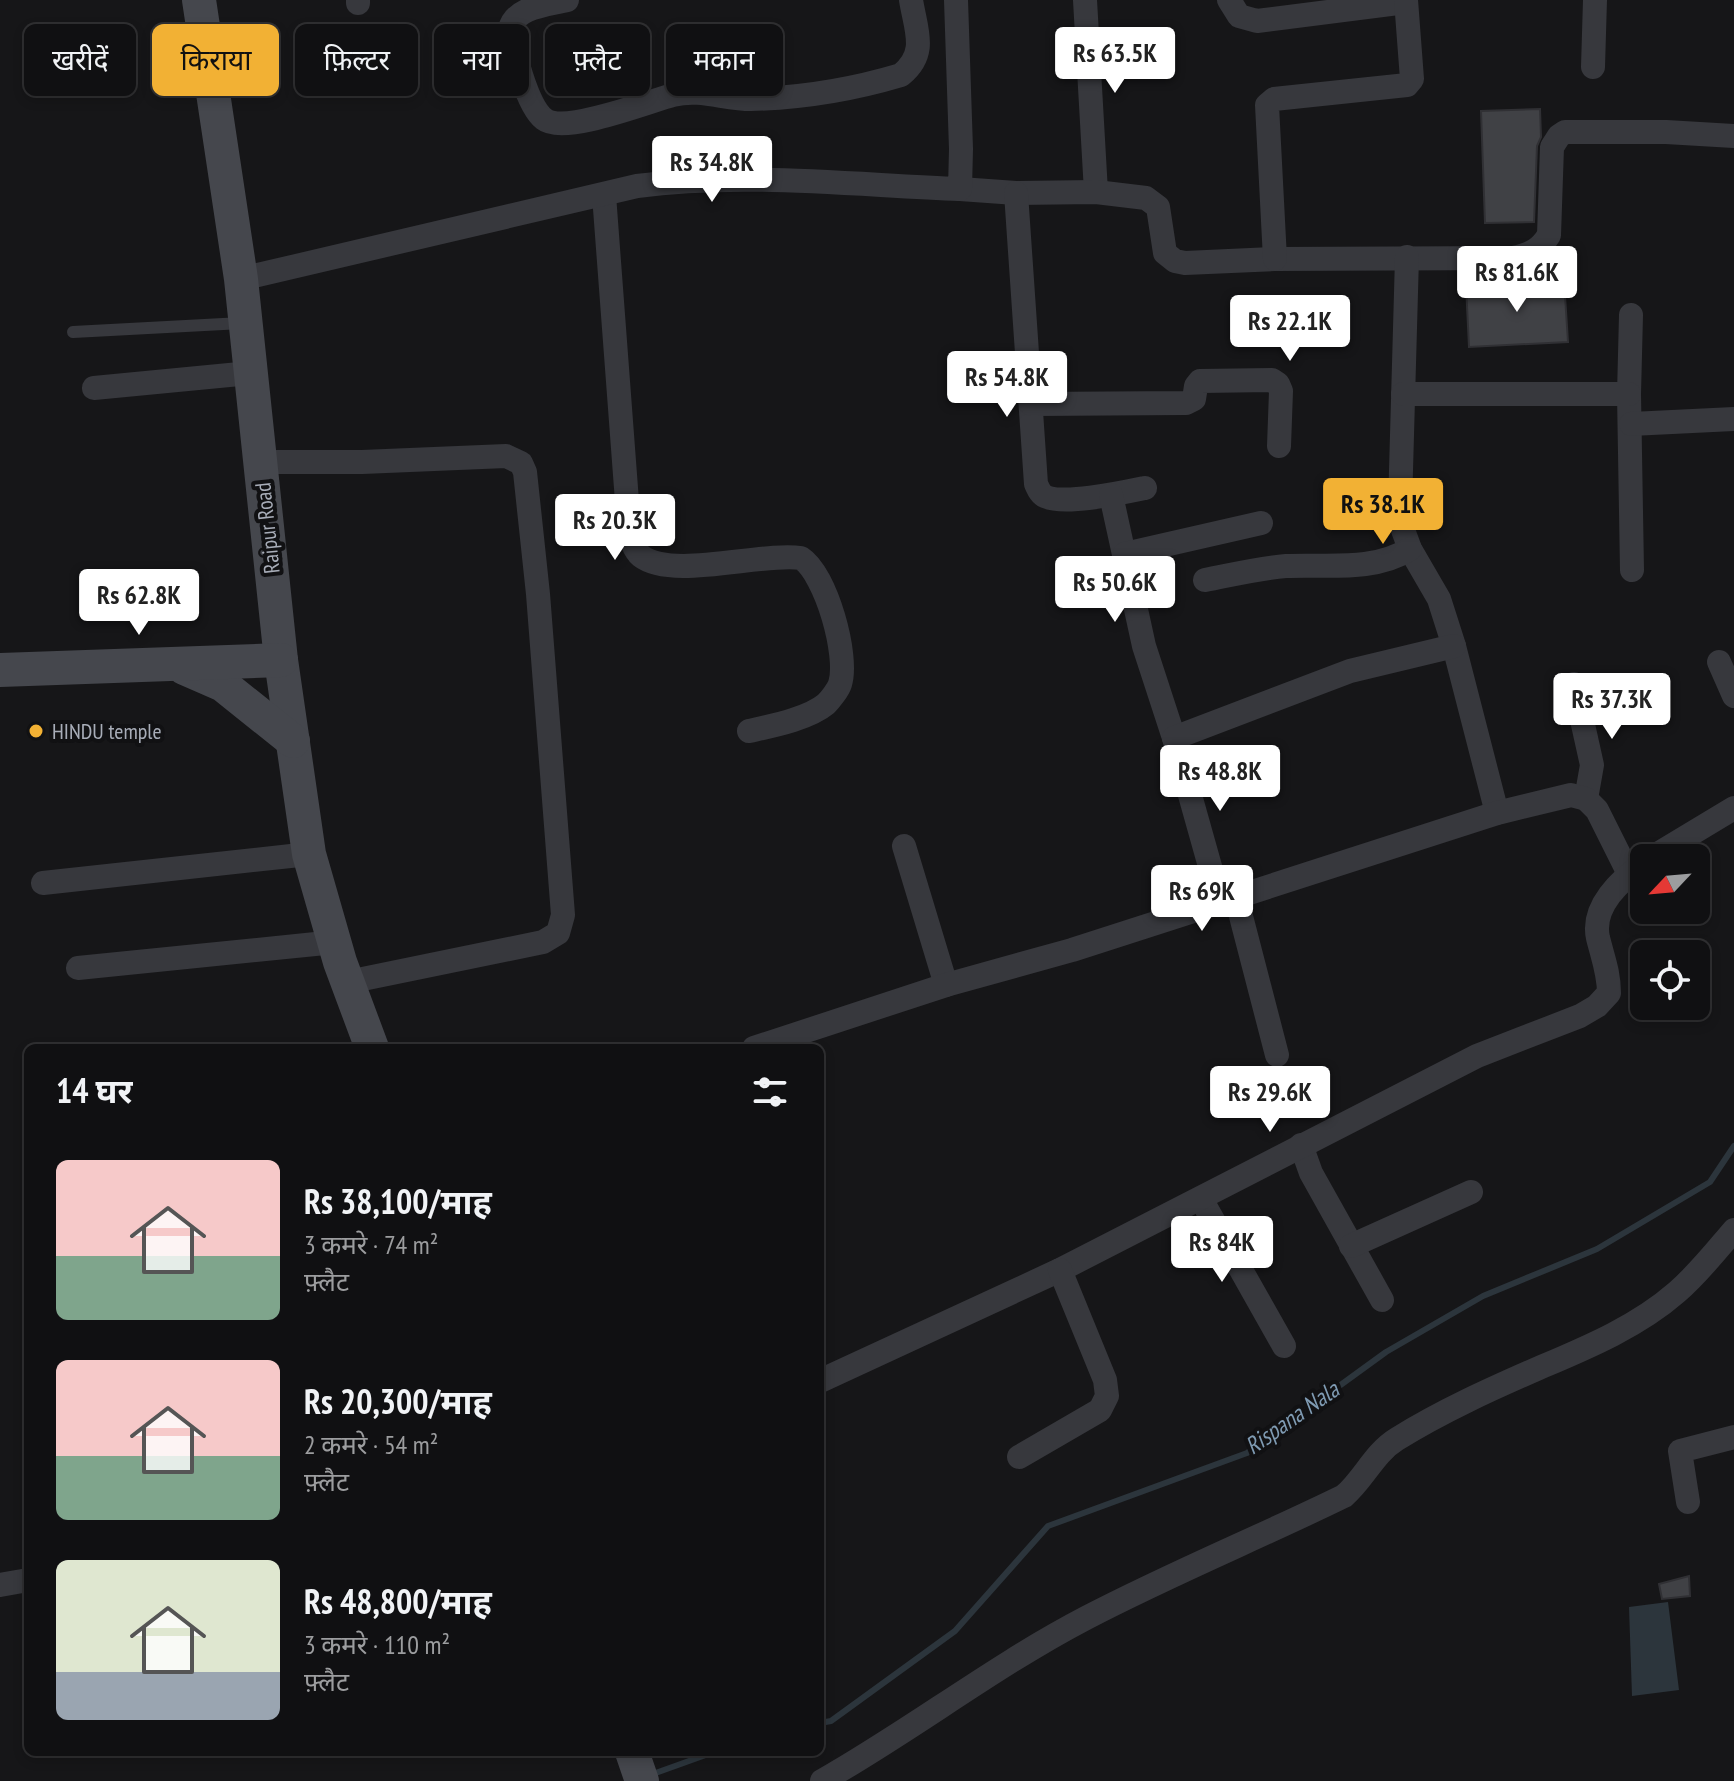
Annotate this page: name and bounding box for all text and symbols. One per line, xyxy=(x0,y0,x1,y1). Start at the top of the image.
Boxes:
chip: खरीदें xyxy=(24,24,136,96)
chip: किराया xyxy=(152,24,279,96)
chip: फ़िल्टर xyxy=(295,24,418,96)
chip: नया xyxy=(434,24,529,96)
chip: फ़्लैट xyxy=(545,24,650,96)
chip: मकान xyxy=(666,24,783,96)
pin: Rs 63.5K xyxy=(1032,27,1198,95)
text: Rs 63.5K xyxy=(1073,36,1157,69)
pin: Rs 34.8K xyxy=(629,136,795,204)
text: Rs 34.8K xyxy=(670,145,754,178)
pin: Rs 81.6K xyxy=(1434,246,1600,314)
text: Rs 81.6K xyxy=(1475,255,1559,288)
pin: Rs 22.1K xyxy=(1207,295,1373,363)
text: Rs 22.1K xyxy=(1248,304,1332,337)
pin: Rs 54.8K xyxy=(924,351,1090,419)
text: Rs 54.8K xyxy=(965,360,1049,393)
pin: Rs 38.1K xyxy=(1300,478,1466,546)
street label: Raipur Road xyxy=(248,481,286,575)
text: Rs 38.1K xyxy=(1341,487,1425,520)
pin: Rs 20.3K xyxy=(532,494,698,562)
text: Rs 20.3K xyxy=(573,503,657,536)
pin: Rs 50.6K xyxy=(1032,556,1198,624)
text: Rs 50.6K xyxy=(1073,565,1157,598)
pin: Rs 62.8K xyxy=(56,569,222,637)
text: Rs 62.8K xyxy=(97,578,181,611)
pin: Rs 37.3K xyxy=(1529,673,1695,741)
text: Rs 37.3K xyxy=(1571,682,1653,715)
place label: HINDU temple xyxy=(52,717,162,745)
marker: HINDU temple xyxy=(27,722,45,740)
pin: Rs 48.8K xyxy=(1137,745,1303,813)
text: Rs 48.8K xyxy=(1178,754,1262,787)
north arrow xyxy=(1630,844,1710,924)
map controls xyxy=(1630,844,1710,1020)
pin: Rs 69K xyxy=(1137,865,1267,933)
text: Rs 69K xyxy=(1169,874,1235,907)
button: locate xyxy=(1630,940,1710,1020)
pin: Rs 29.6K xyxy=(1187,1066,1353,1134)
text: 14 घर xyxy=(56,1068,133,1112)
icon: filters xyxy=(748,1070,792,1114)
text: Rs 29.6K xyxy=(1228,1075,1312,1108)
text: Rs 38,100/माह xyxy=(304,1179,492,1223)
icon: home xyxy=(120,1192,216,1288)
pin: Rs 84K xyxy=(1157,1216,1287,1284)
text: Rs 84K xyxy=(1189,1225,1255,1258)
text: 3 कमरे · 74 m² xyxy=(304,1228,438,1261)
text: फ़्लैट xyxy=(304,1265,349,1298)
water label: Rispana Nala xyxy=(1239,1373,1346,1461)
text: Rs 20,300/माह xyxy=(304,1379,492,1423)
icon: home xyxy=(120,1392,216,1488)
text: 2 कमरे · 54 m² xyxy=(304,1428,438,1461)
text: फ़्लैट xyxy=(304,1465,349,1498)
text: Rs 48,800/माह xyxy=(304,1579,492,1623)
icon: home xyxy=(120,1592,216,1688)
text: 3 कमरे · 110 m² xyxy=(304,1628,450,1661)
text: फ़्लैट xyxy=(304,1665,349,1698)

